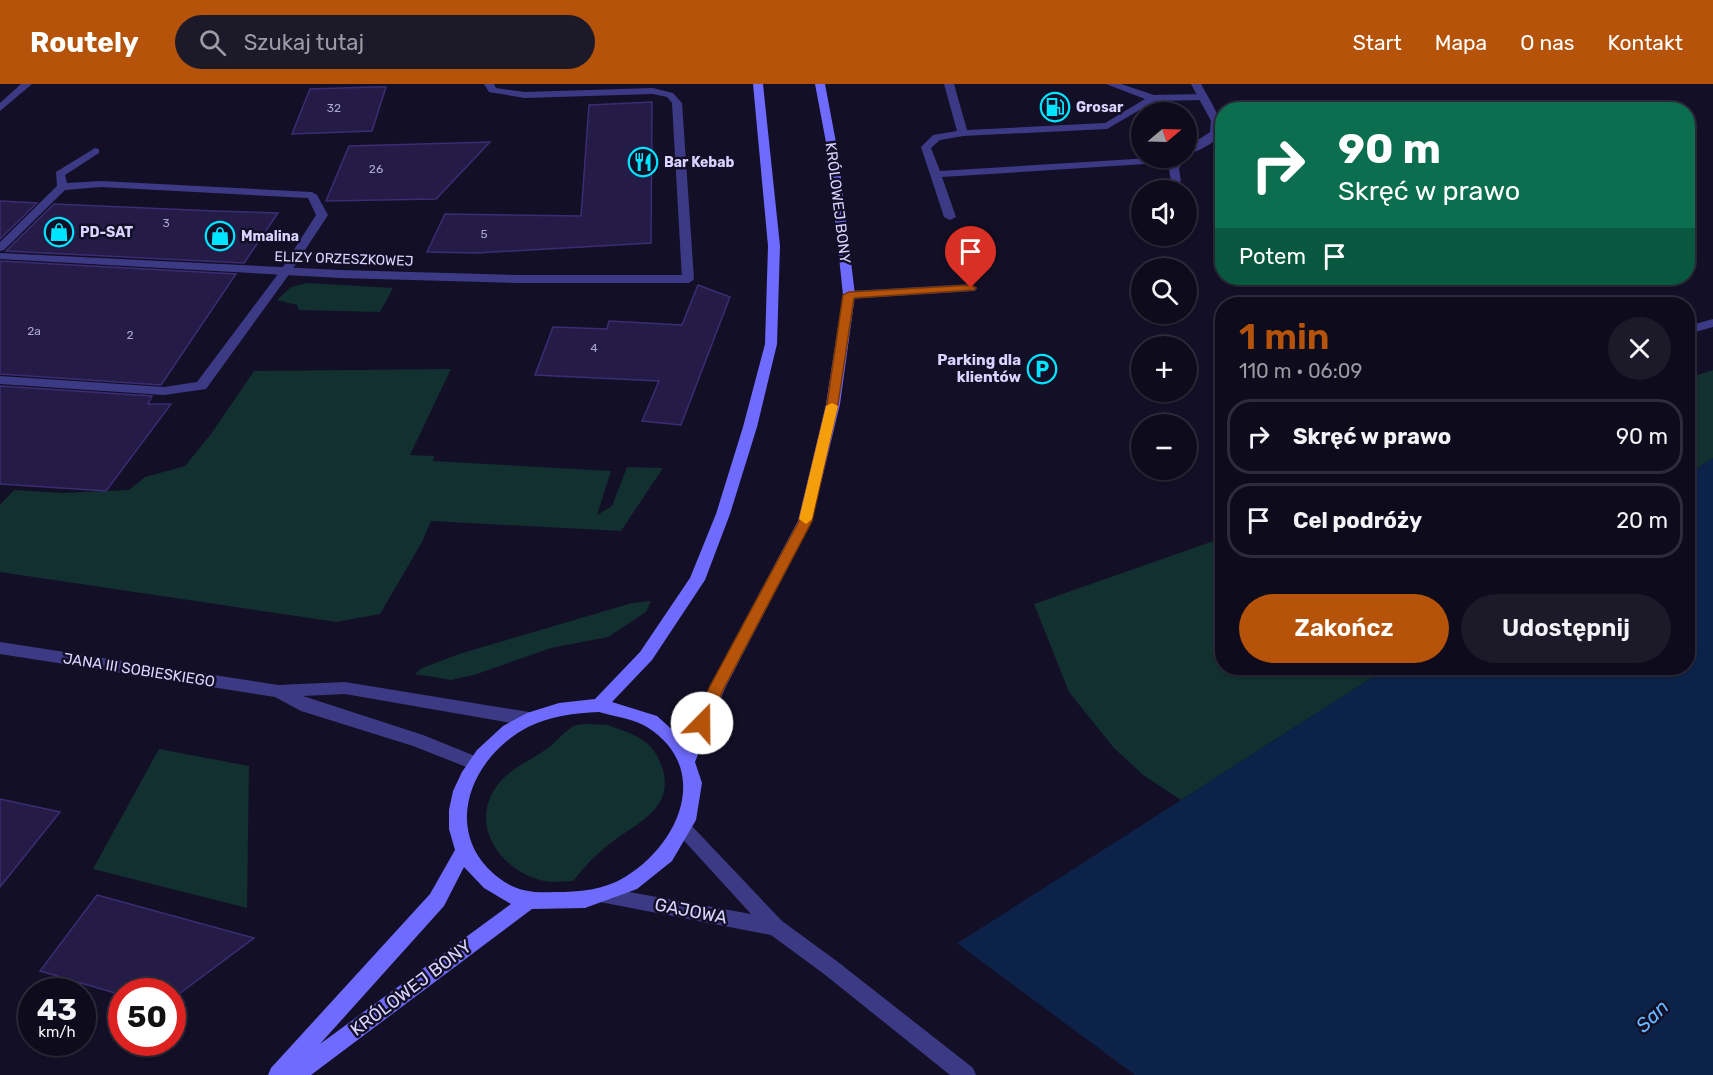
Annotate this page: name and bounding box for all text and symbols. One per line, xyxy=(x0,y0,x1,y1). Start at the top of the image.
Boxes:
search box xyxy=(175,15,595,69)
text: Routely xyxy=(30,26,139,59)
icon: search xyxy=(196,26,229,59)
text: Szukaj tutaj xyxy=(244,29,364,56)
text: Start xyxy=(1353,30,1402,55)
text: Mapa xyxy=(1435,30,1487,55)
text: O nas xyxy=(1520,30,1575,55)
text: Kontakt xyxy=(1608,30,1683,55)
fuel station icon: Grosar xyxy=(1039,91,1071,123)
place label: Grosar xyxy=(1076,99,1124,116)
house number: 32 xyxy=(327,101,341,115)
north arrow xyxy=(1131,102,1197,168)
map controls xyxy=(1131,102,1197,480)
text: 90 m xyxy=(1338,124,1441,174)
icon: right xyxy=(1239,126,1317,204)
street label: KRÓLOWEJ BONY xyxy=(822,141,854,265)
restaurant icon: Bar Kebab xyxy=(627,146,659,178)
place label: Bar Kebab xyxy=(664,154,734,171)
house number: 26 xyxy=(369,162,383,176)
text: Skręć w prawo xyxy=(1338,175,1520,207)
button: sound xyxy=(1131,180,1197,246)
shop icon: PD-SAT xyxy=(43,216,75,248)
house number: 3 xyxy=(162,216,170,230)
shop icon: Mmalina xyxy=(204,220,236,252)
place label: PD-SAT xyxy=(80,224,133,241)
pin xyxy=(945,226,996,288)
house number: 5 xyxy=(480,227,488,241)
place label: Mmalina xyxy=(241,228,299,245)
icon: arrive xyxy=(954,235,987,268)
icon: arrive xyxy=(1318,240,1351,273)
text: Potem xyxy=(1239,243,1306,270)
street label: ELIZY ORZESZKOWEJ xyxy=(274,248,414,270)
button: search xyxy=(1131,258,1197,324)
text: 1 min xyxy=(1239,315,1330,358)
button: close xyxy=(1608,317,1671,380)
house number: 2a xyxy=(27,324,41,338)
house number: 2 xyxy=(126,328,134,342)
button: + xyxy=(1131,336,1197,402)
house number: 4 xyxy=(590,341,598,355)
place label: Parking dla klientów xyxy=(937,351,1021,386)
parking icon: Parking dla klientów xyxy=(1026,353,1058,385)
text: 110 m · 06:09 xyxy=(1239,359,1362,383)
button: − xyxy=(1131,414,1197,480)
icon: right xyxy=(1242,420,1275,453)
text: Skręć w prawo xyxy=(1293,423,1451,450)
text: 90 m xyxy=(1616,423,1668,450)
icon: arrive xyxy=(1242,504,1275,537)
text: Cel podróży xyxy=(1293,507,1422,534)
text: 20 m xyxy=(1616,507,1668,534)
button: Zakończ xyxy=(1239,594,1449,663)
button: Udostępnij xyxy=(1461,594,1671,663)
street label: JANA III SOBIESKIEGO xyxy=(62,649,216,691)
position arrow xyxy=(670,691,734,755)
street label: GAJOWA xyxy=(653,893,729,929)
street label: KRÓLOWEJ BONY xyxy=(346,935,476,1041)
speed limit sign: 50 xyxy=(108,978,186,1056)
text: 43 xyxy=(37,992,77,1028)
water label: San xyxy=(1631,995,1673,1037)
text: km/h xyxy=(38,1023,76,1041)

